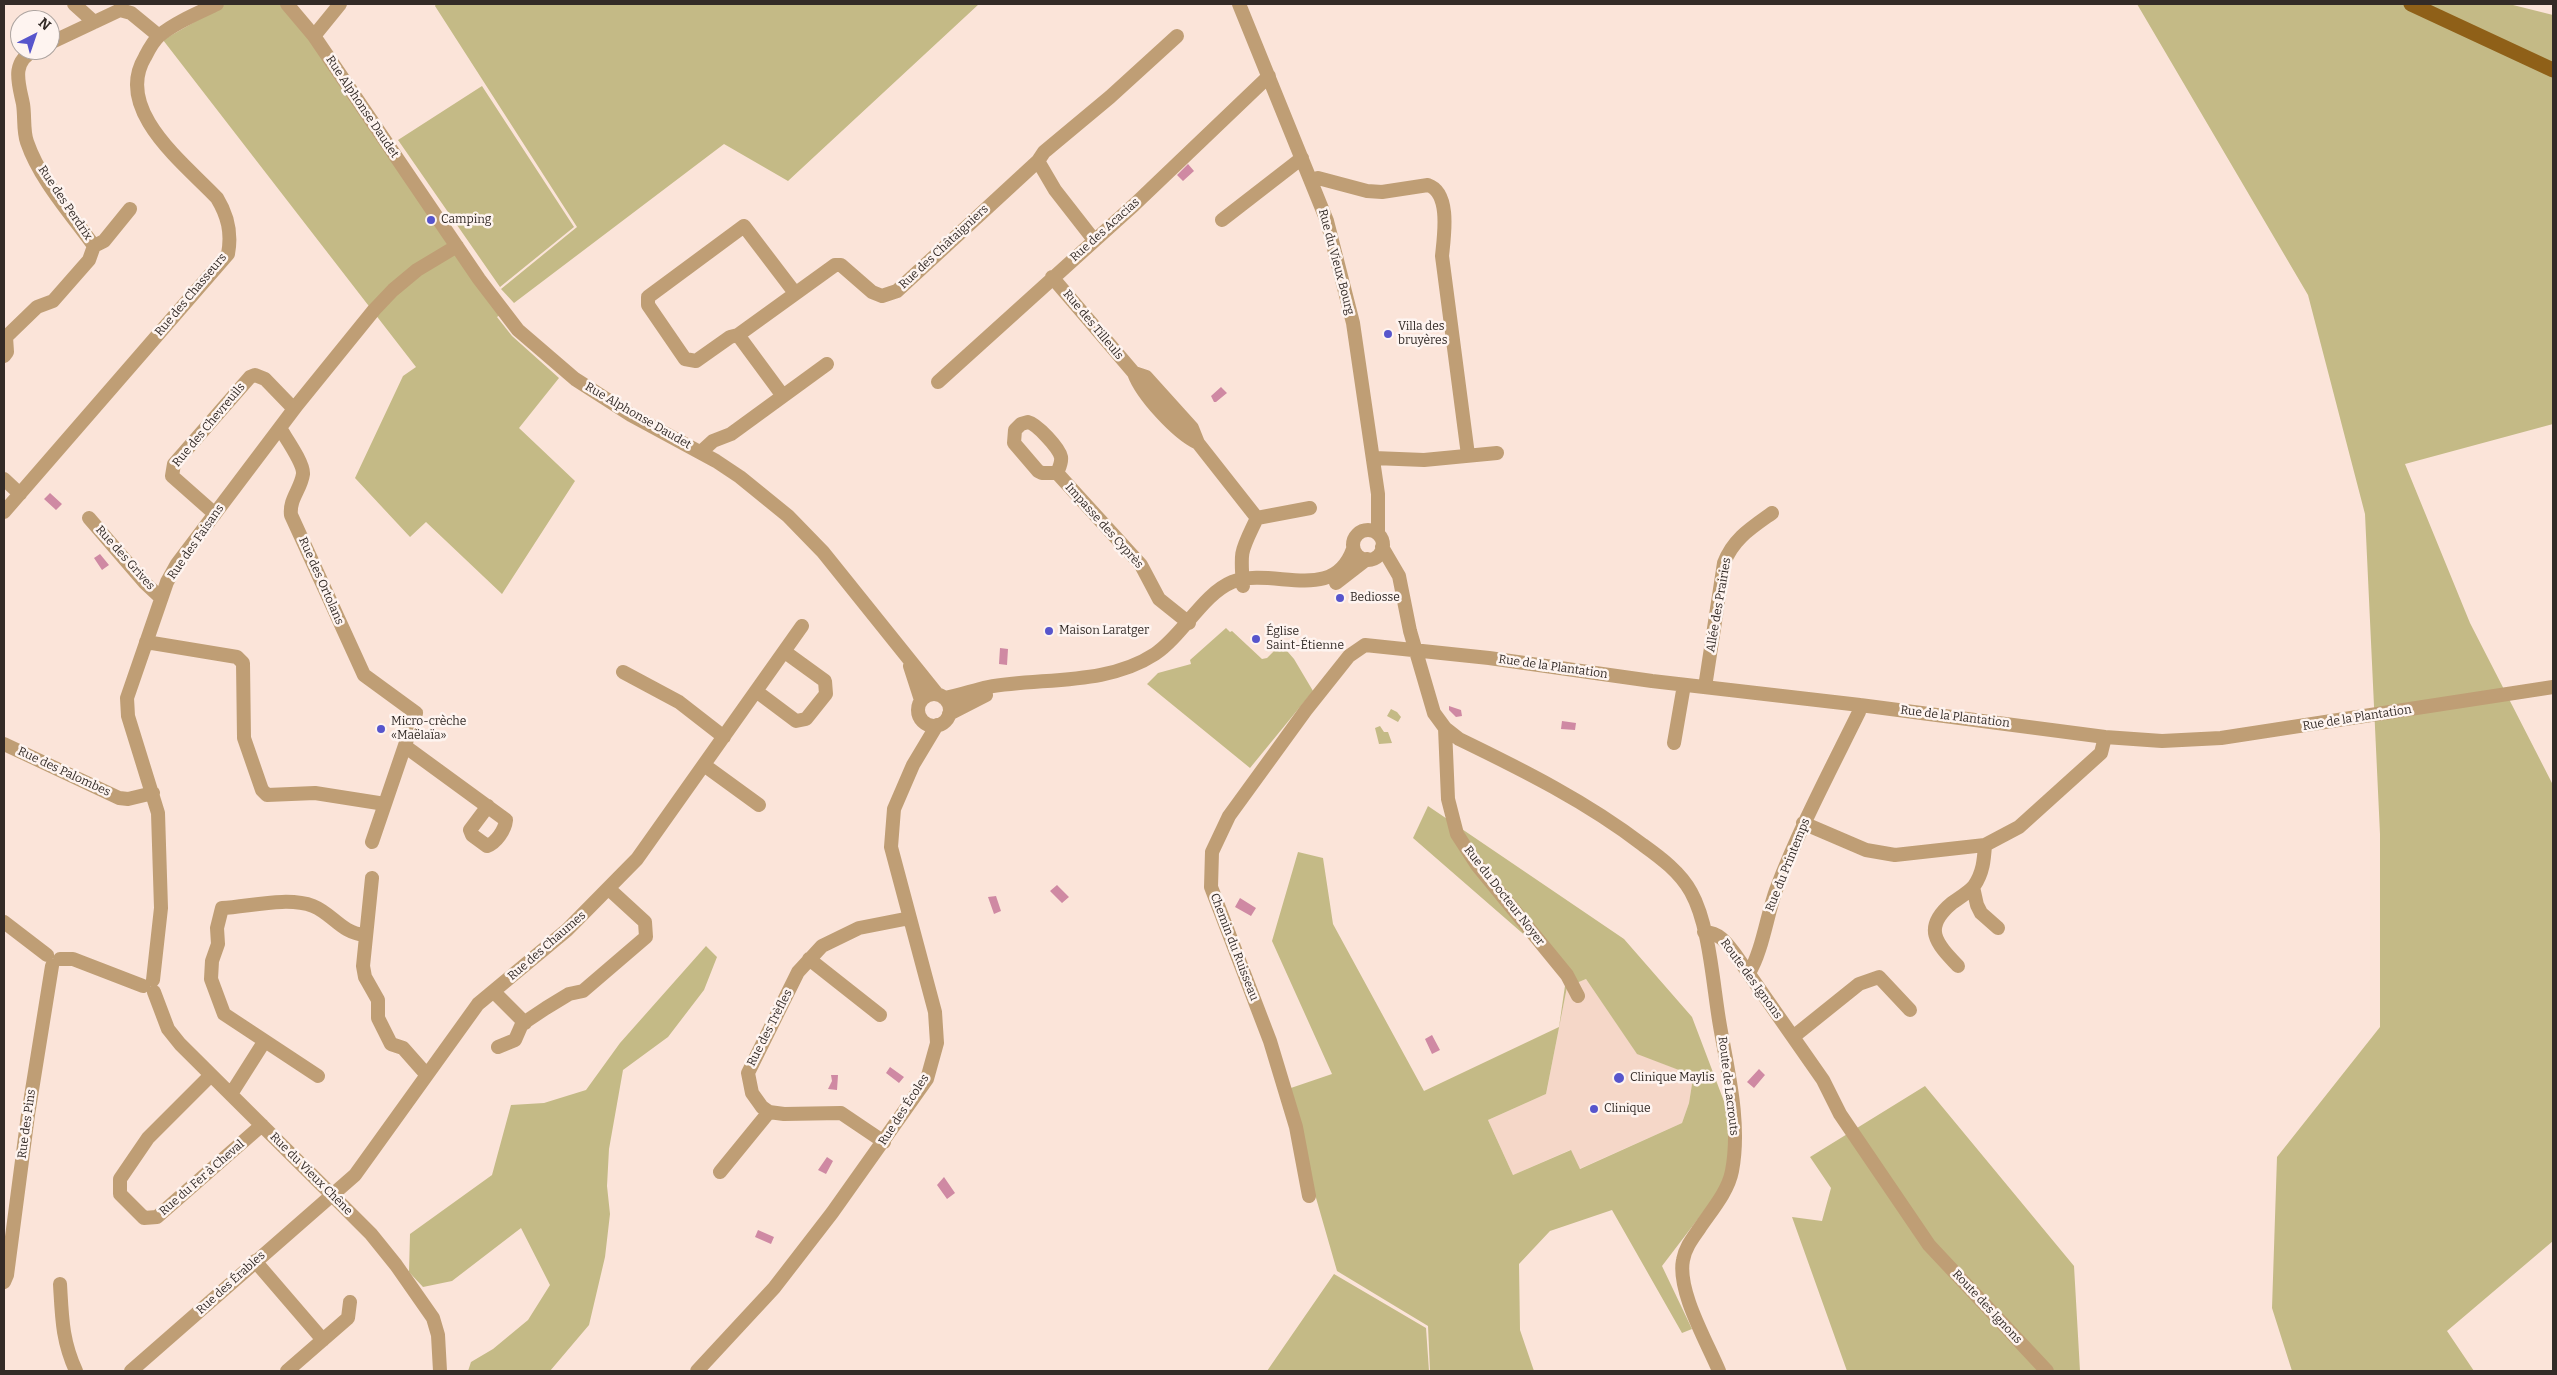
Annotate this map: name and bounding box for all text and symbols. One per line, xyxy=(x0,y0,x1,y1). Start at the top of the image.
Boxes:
north arrow xyxy=(10,10,60,60)
text: N xyxy=(35,14,54,34)
street label: Rue Alphonse Daudet xyxy=(322,53,402,161)
street label: Rue des Perdrix xyxy=(35,163,95,243)
street label: Rue des Acacias xyxy=(1067,195,1143,265)
street label: Rue des Châtaigniers xyxy=(896,202,992,292)
street label: Rue du Vieux Bourg xyxy=(1315,207,1357,317)
place label: Camping xyxy=(441,213,492,227)
marker: Camping xyxy=(425,214,437,226)
street label: Rue des Chasseurs xyxy=(152,251,230,339)
street label: Rue des Tilleuls xyxy=(1060,287,1126,363)
place label: Villa des bruyères xyxy=(1398,320,1447,348)
marker: Villa des bruyères xyxy=(1382,328,1394,340)
street label: Rue des Chevreuils xyxy=(170,380,248,470)
street label: Rue Alphonse Daudet xyxy=(582,380,694,452)
street label: Impasse des Cyprès xyxy=(1062,480,1146,572)
street label: Rue des Faisans xyxy=(165,502,227,582)
street label: Rue des Grives xyxy=(92,523,158,593)
street label: Rue des Ortolans xyxy=(295,535,347,627)
street label: Allée des Prairies xyxy=(1704,557,1734,653)
place label: Bediosse xyxy=(1350,591,1400,605)
marker: Bediosse xyxy=(1334,592,1346,604)
place label: Maison Laratger xyxy=(1059,624,1149,638)
marker: Maison Laratger xyxy=(1043,625,1055,637)
place label: Église Saint-Étienne xyxy=(1266,625,1344,653)
marker: Église Saint-Étienne xyxy=(1250,633,1262,645)
street label: Rue de la Plantation xyxy=(1497,652,1609,682)
street label: Rue de la Plantation xyxy=(2302,702,2412,734)
street label: Rue de la Plantation xyxy=(1899,703,2011,731)
place label: Micro-crèche «Maëlaïa» xyxy=(391,715,466,743)
marker: Micro-crèche «Maëlaïa» xyxy=(375,723,387,735)
street label: Rue des Palombes xyxy=(15,744,113,800)
street label: Rue du Printemps xyxy=(1763,816,1813,914)
street label: Rue du Docteur Noyer xyxy=(1461,843,1547,949)
street label: Chemin du Ruisseau xyxy=(1207,891,1261,1003)
street label: Rue des Chaumes xyxy=(505,908,589,984)
street label: Route des Ignons xyxy=(1717,936,1785,1022)
street label: Rue des Trèfles xyxy=(744,987,796,1069)
street label: Route de Lacrouts xyxy=(1715,1036,1741,1136)
marker: Clinique Maylis xyxy=(1612,1071,1626,1085)
place label: Clinique Maylis xyxy=(1630,1071,1715,1085)
street label: Rue des Écoles xyxy=(876,1072,932,1148)
street label: Rue des Pins xyxy=(15,1088,39,1160)
place label: Clinique xyxy=(1604,1102,1651,1116)
marker: Clinique xyxy=(1588,1103,1600,1115)
street label: Rue du Vieux Chêne xyxy=(267,1130,355,1218)
street label: Rue du Fer à Cheval xyxy=(157,1137,247,1219)
street label: Rue des Érables xyxy=(194,1248,268,1318)
street label: Route des Ignons xyxy=(1949,1267,2025,1347)

